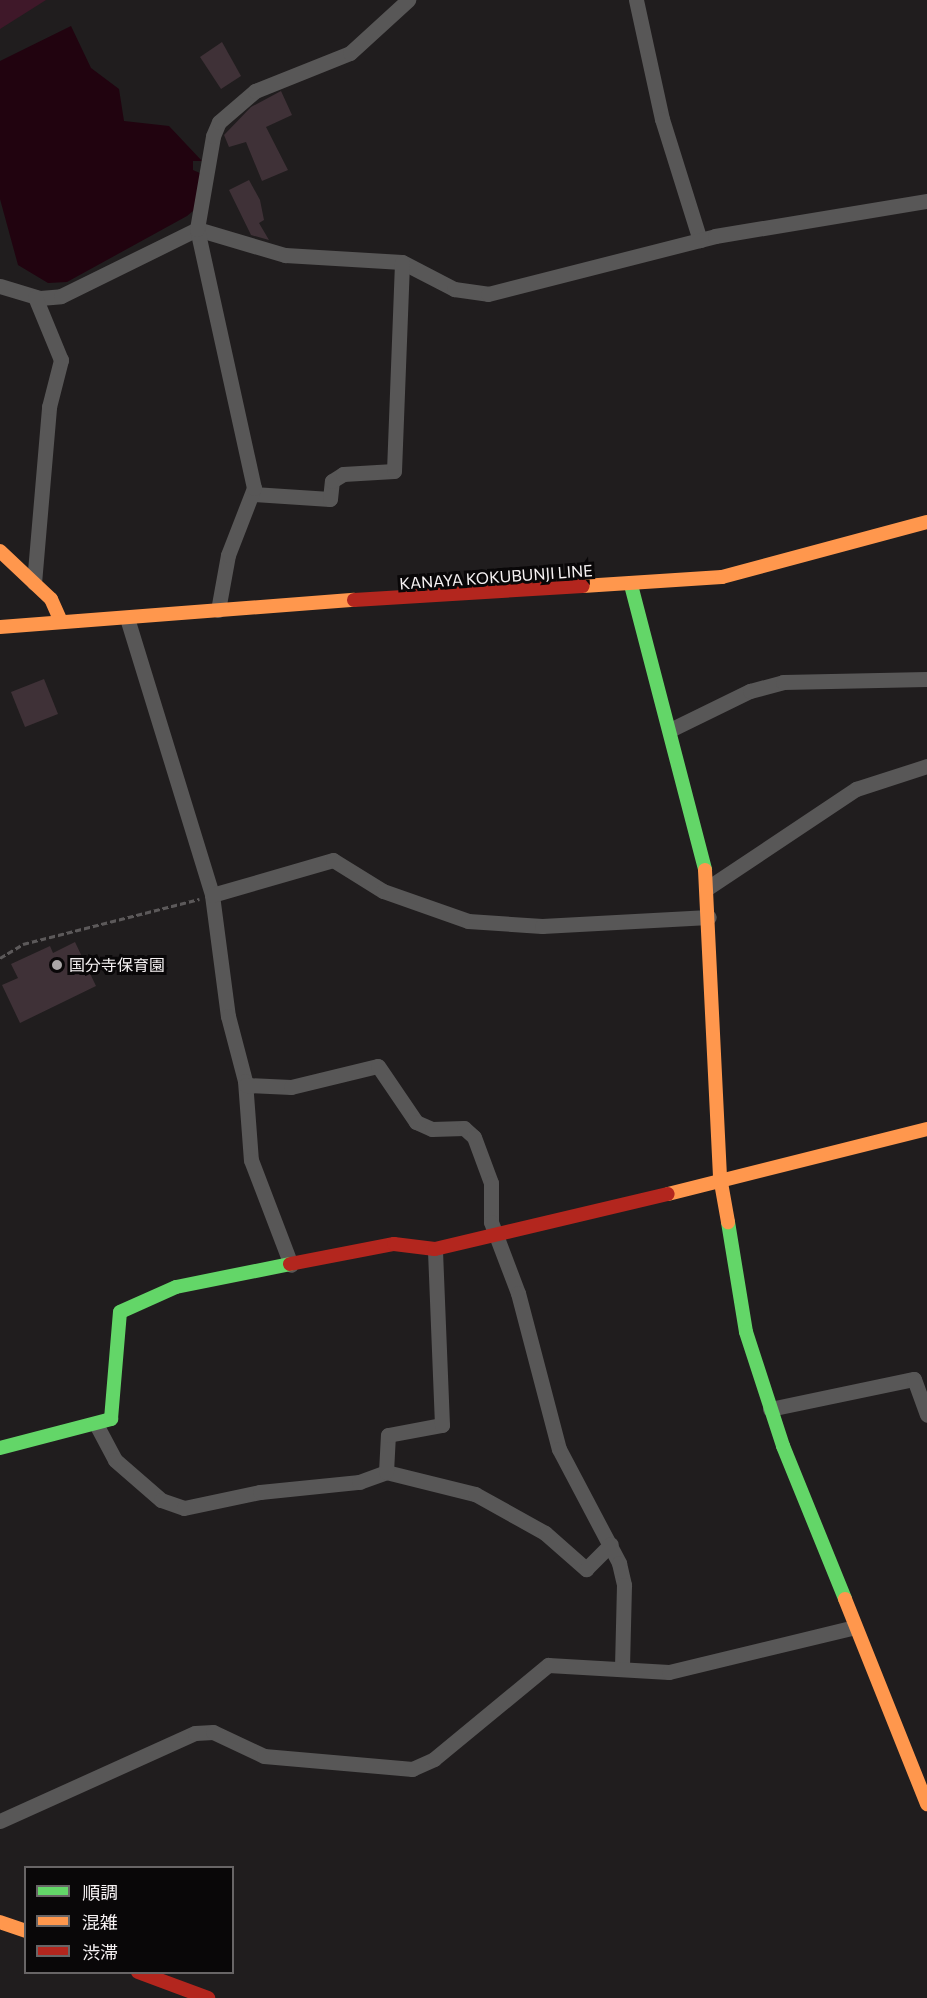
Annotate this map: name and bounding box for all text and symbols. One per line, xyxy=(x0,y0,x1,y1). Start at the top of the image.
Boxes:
street label: KANAYA KOKUBUNJI LINE xyxy=(399,561,593,593)
place label: 国分寺保育園 xyxy=(69,955,165,975)
marker: 国分寺保育園 xyxy=(50,958,64,972)
legend xyxy=(24,1866,234,1974)
text: 順調 xyxy=(82,1881,118,1903)
text: 混雑 xyxy=(82,1911,118,1933)
text: 渋滞 xyxy=(82,1941,118,1963)

